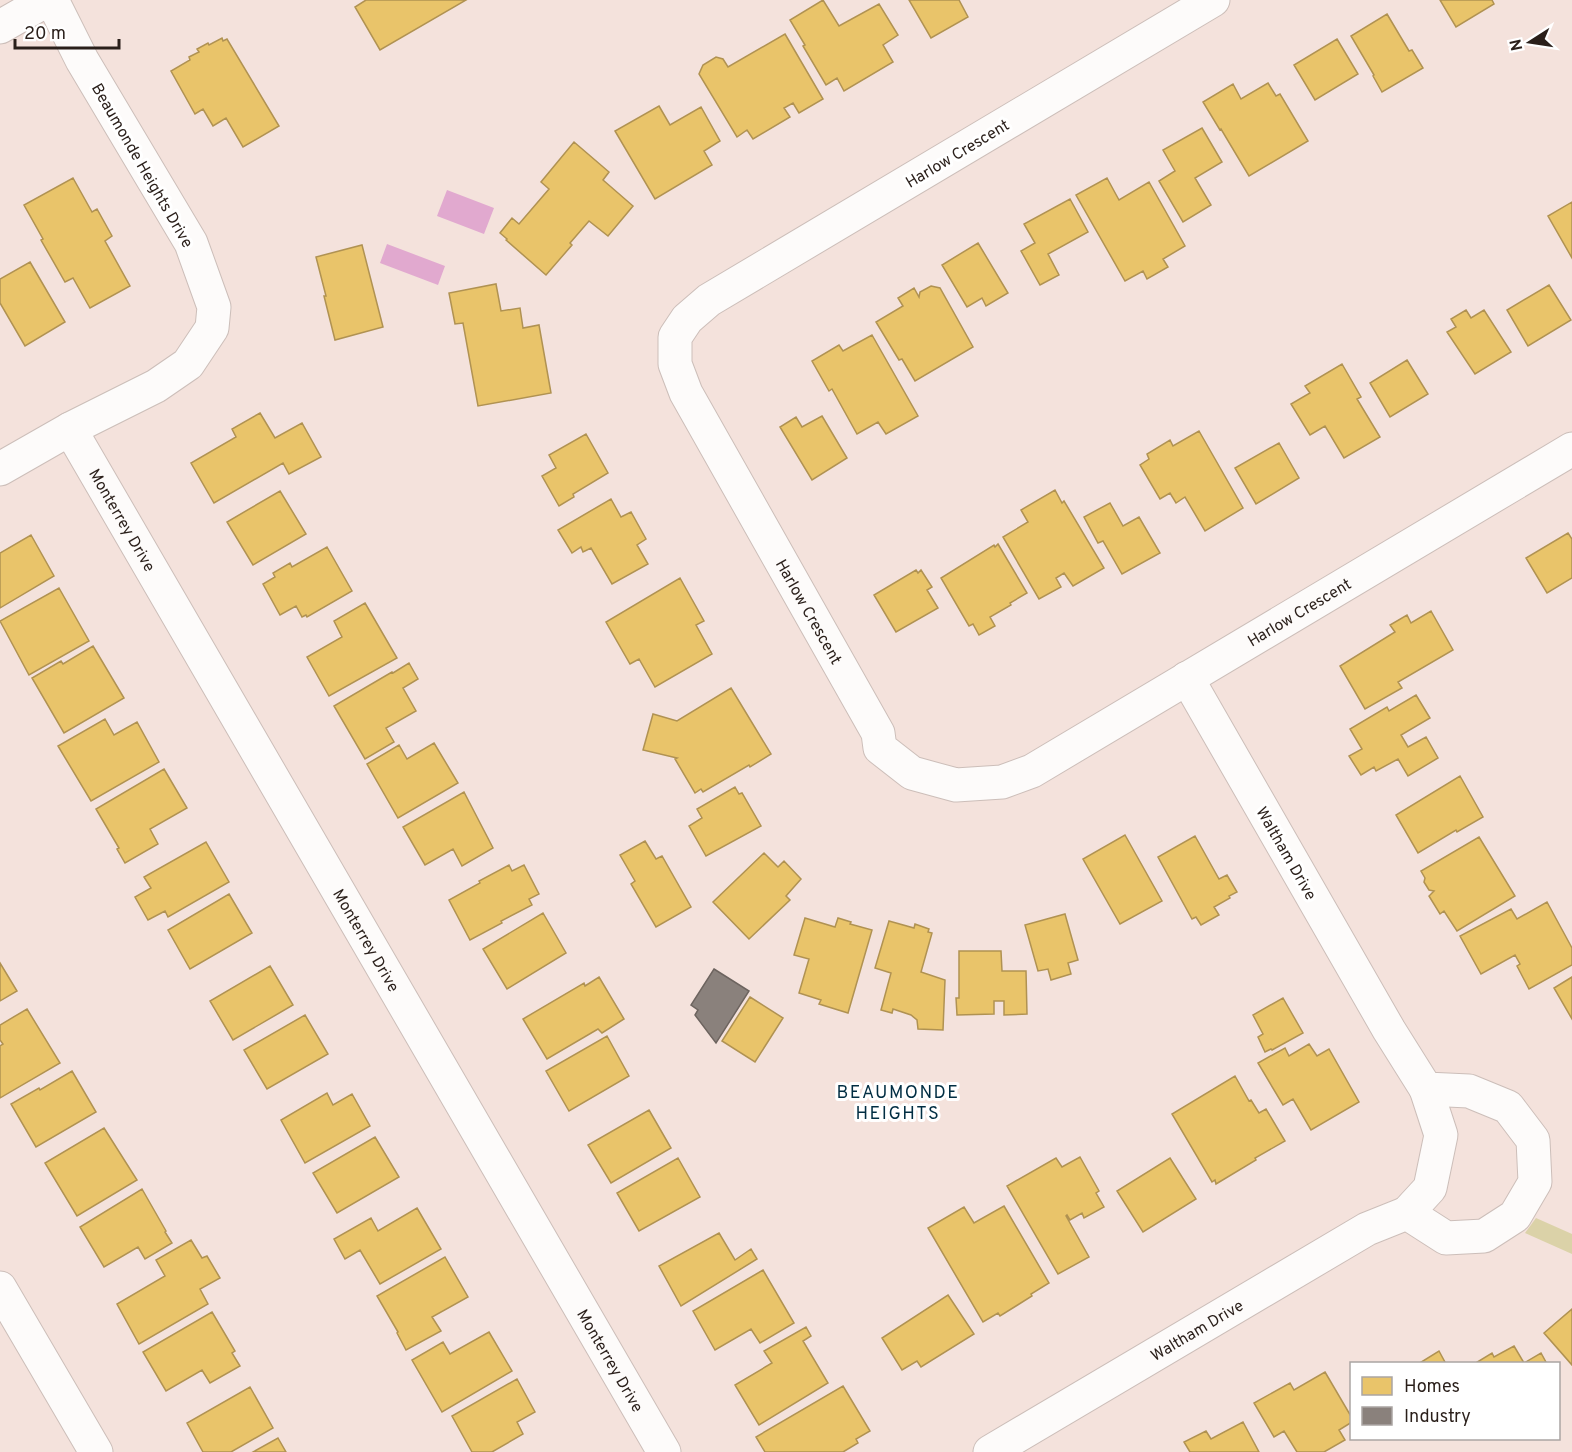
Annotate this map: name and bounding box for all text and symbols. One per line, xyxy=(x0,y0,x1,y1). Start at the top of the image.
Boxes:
scale bar xyxy=(15,12,118,50)
north arrow xyxy=(1500,12,1560,72)
text: 20 m xyxy=(24,23,66,46)
text: N xyxy=(1506,37,1528,52)
street label: Beaumonde Heights Drive xyxy=(86,80,197,252)
street label: Harlow Crescent xyxy=(903,116,1013,194)
street label: Monterrey Drive xyxy=(83,466,159,576)
street label: Harlow Crescent xyxy=(770,556,845,668)
street label: Harlow Crescent xyxy=(1244,575,1356,652)
street label: Waltham Drive xyxy=(1251,804,1320,904)
street label: Monterrey Drive xyxy=(327,886,403,996)
district label: BEAUMONDE HEIGHTS xyxy=(836,1082,960,1126)
street label: Waltham Drive xyxy=(1148,1296,1248,1367)
street label: Monterrey Drive xyxy=(571,1306,647,1416)
legend xyxy=(1350,1362,1560,1440)
text: Homes xyxy=(1404,1376,1460,1399)
text: Industry xyxy=(1404,1406,1471,1429)

